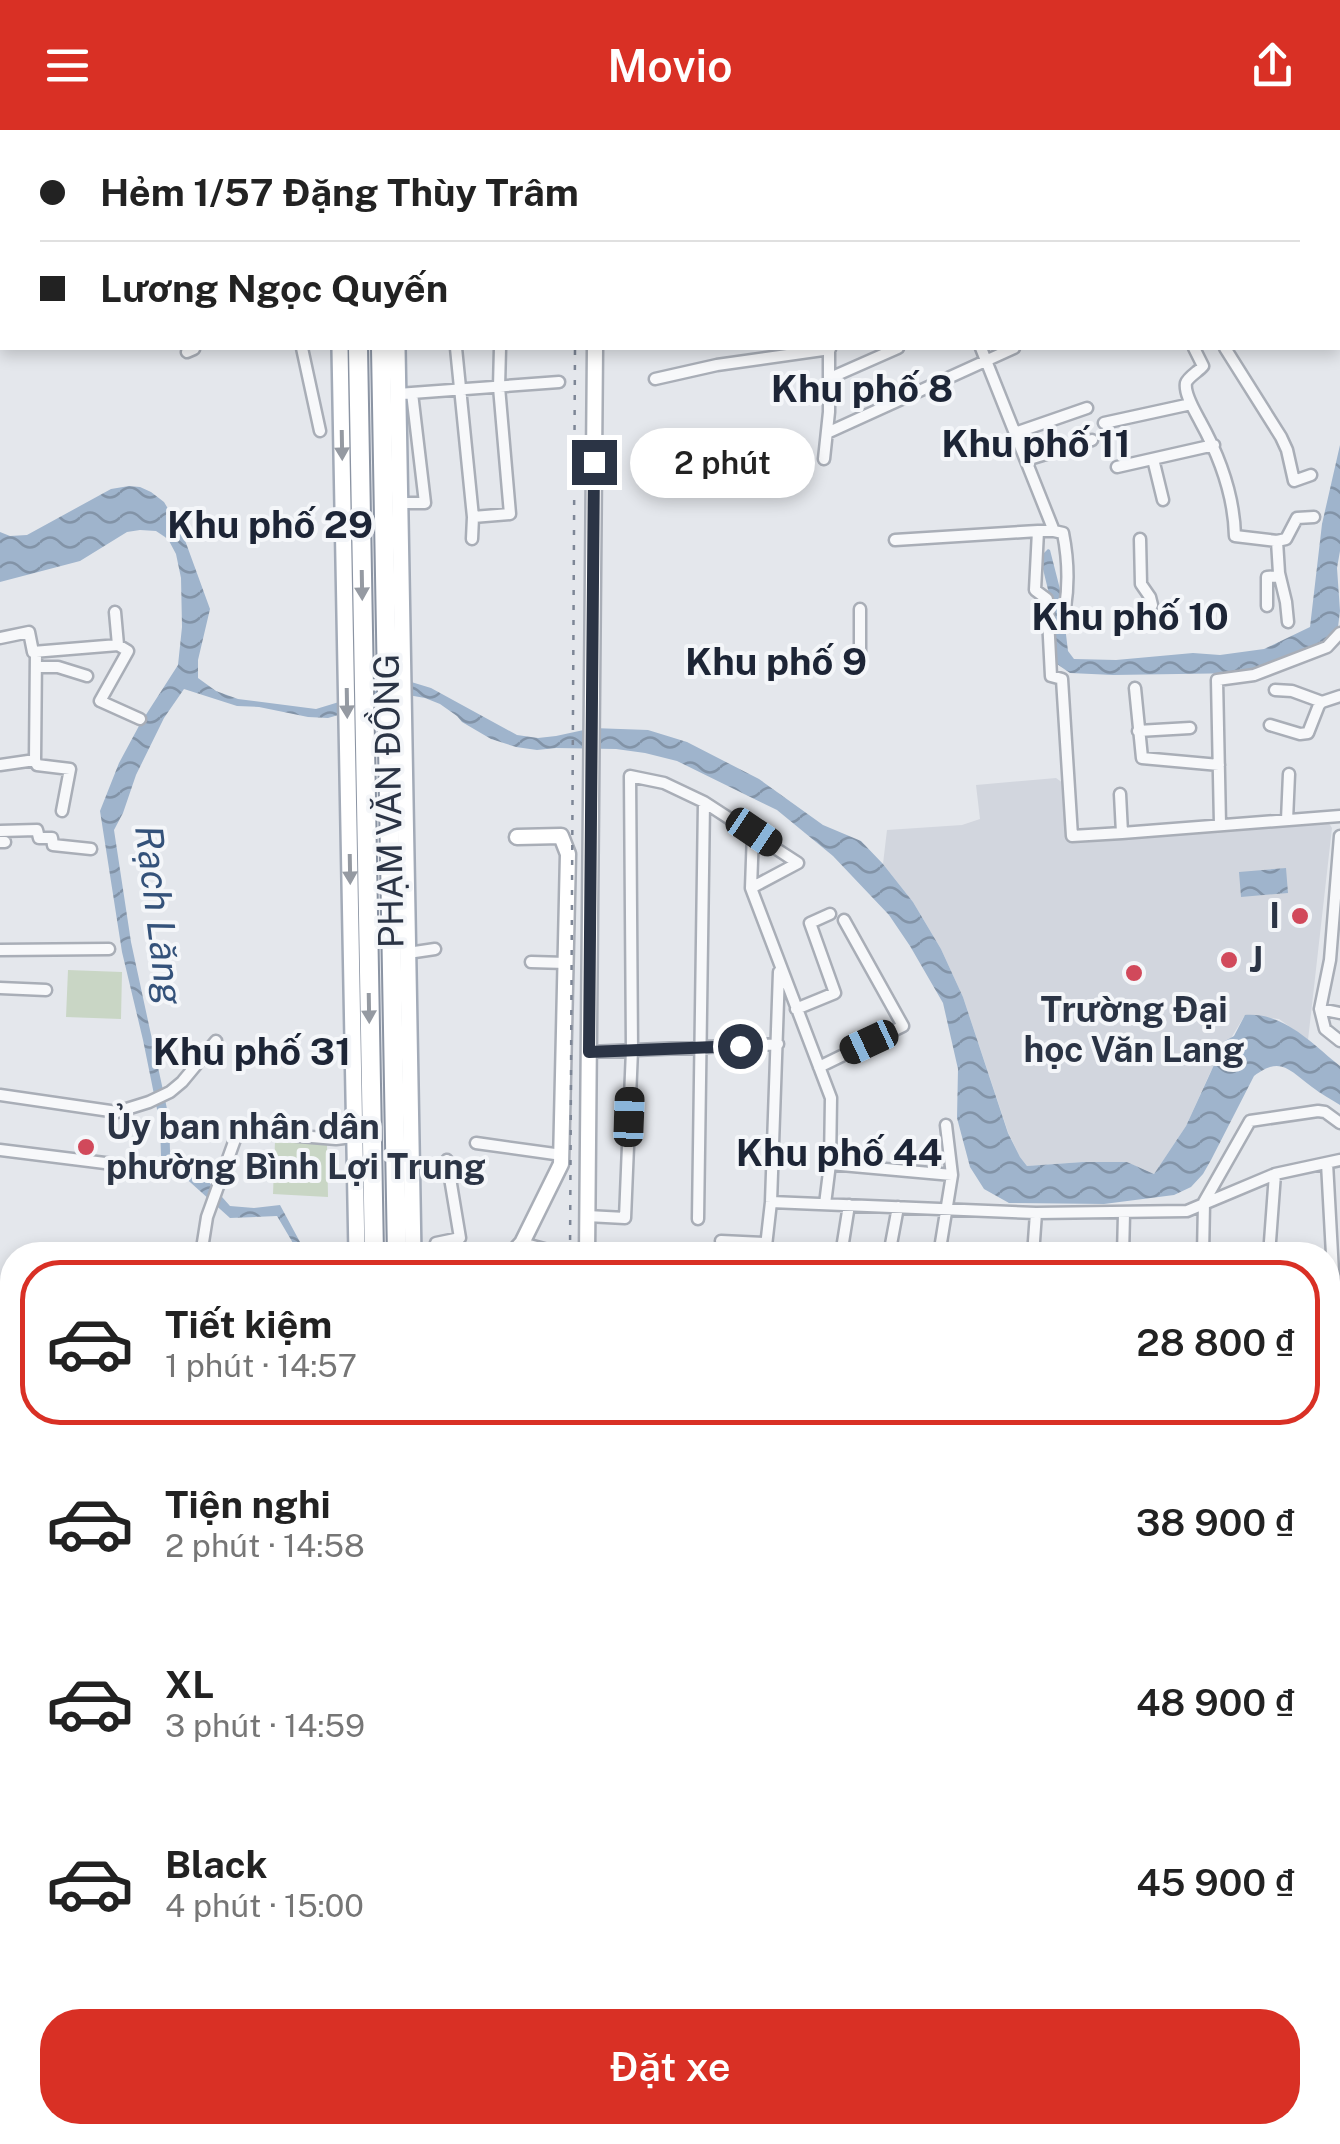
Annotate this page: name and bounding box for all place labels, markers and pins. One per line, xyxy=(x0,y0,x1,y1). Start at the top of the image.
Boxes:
place label: I xyxy=(1269,895,1280,936)
marker: I xyxy=(1289,905,1311,927)
place label: J xyxy=(1249,939,1263,980)
marker: J xyxy=(1218,949,1240,971)
marker: Trường Đại học Văn Lang xyxy=(1123,962,1145,984)
place label: Trường Đại học Văn Lang xyxy=(1023,989,1245,1070)
place label: Ủy ban nhân dân phường Bình Lợi Trung xyxy=(106,1102,486,1187)
marker: Ủy ban nhân dân phường Bình Lợi Trung xyxy=(75,1136,97,1158)

